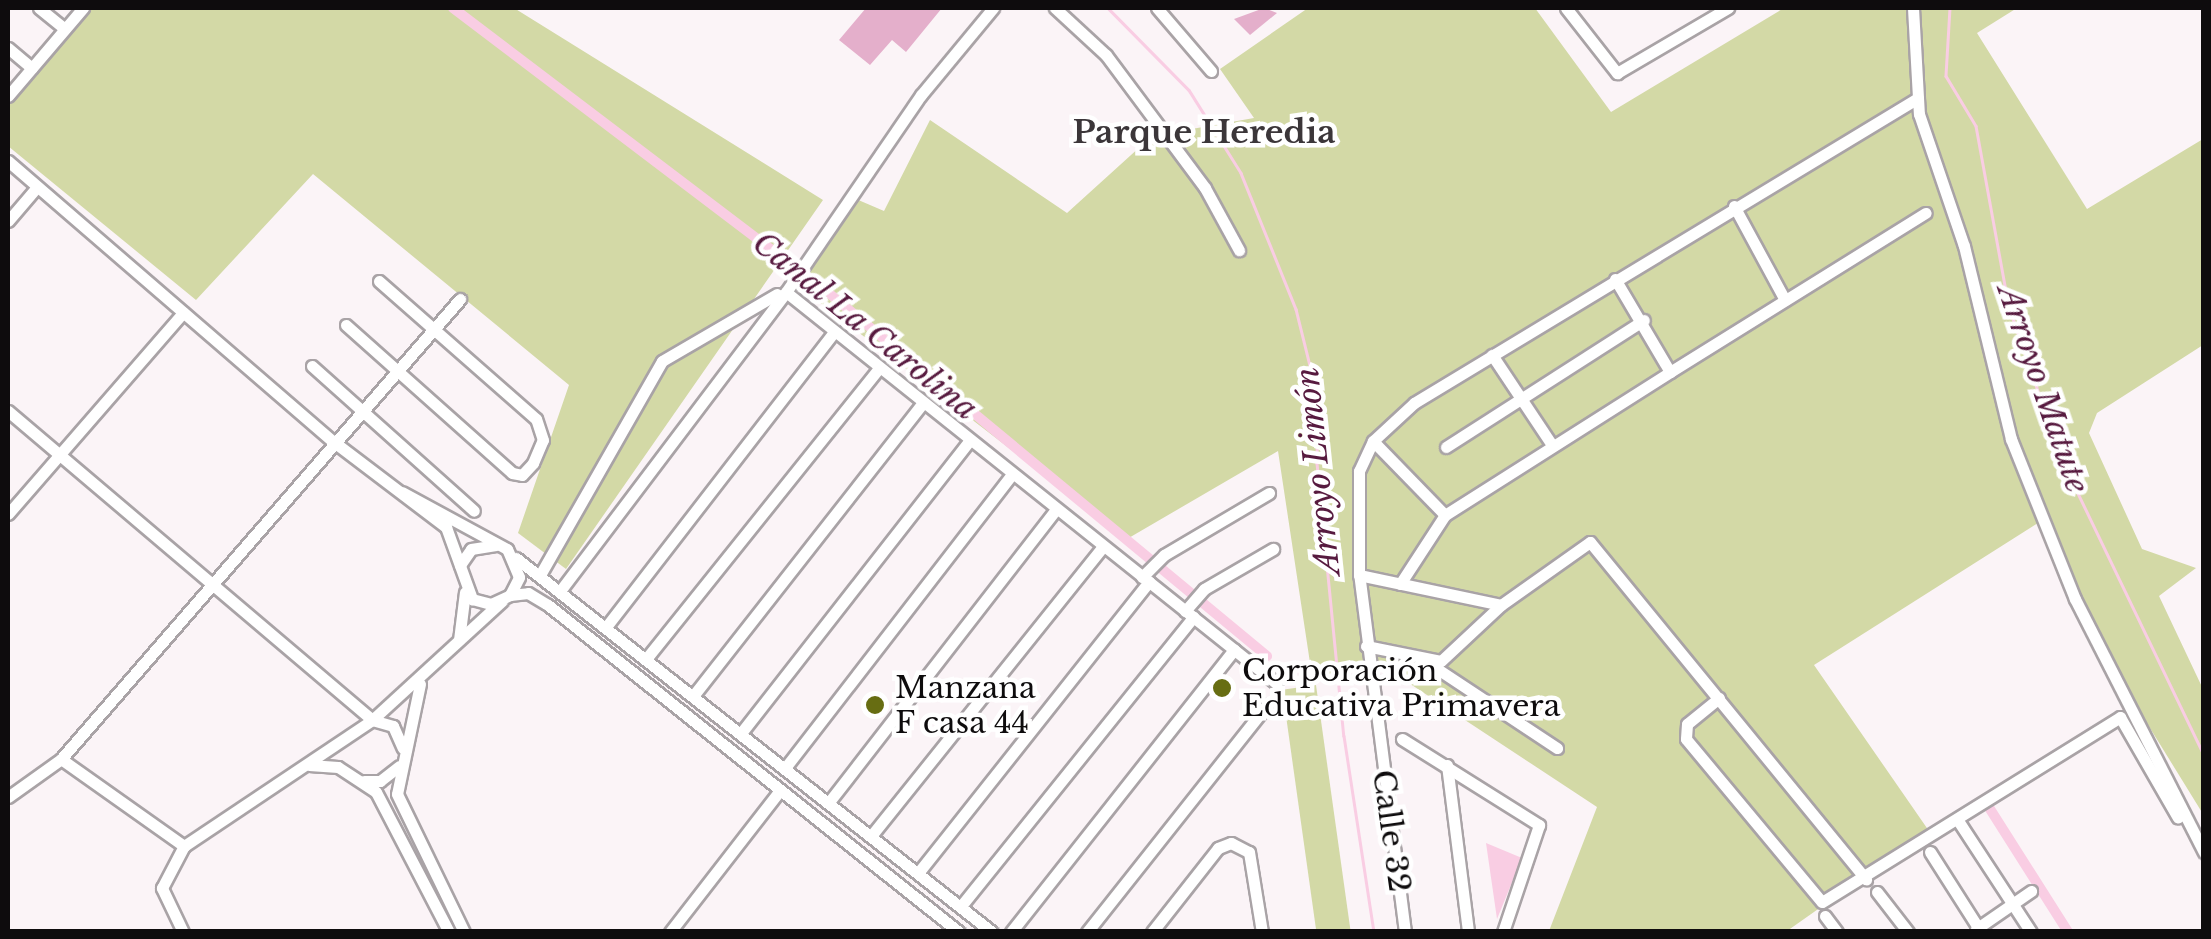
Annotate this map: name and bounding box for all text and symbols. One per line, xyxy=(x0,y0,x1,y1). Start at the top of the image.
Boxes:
district label: Parque Heredia xyxy=(1072,113,1336,151)
water label: Canal La Carolina xyxy=(744,223,986,429)
water label: Arroyo Matute xyxy=(1989,280,2097,498)
water label: Arroyo Limón xyxy=(1288,365,1348,577)
place label: Corporación Educativa Primavera xyxy=(1242,653,1561,724)
place label: Manzana F casa 44 xyxy=(895,670,1036,740)
marker: Corporación Educativa Primavera xyxy=(1211,677,1233,699)
marker: Manzana F casa 44 xyxy=(864,694,886,716)
street label: Calle 32 xyxy=(1365,768,1417,894)

